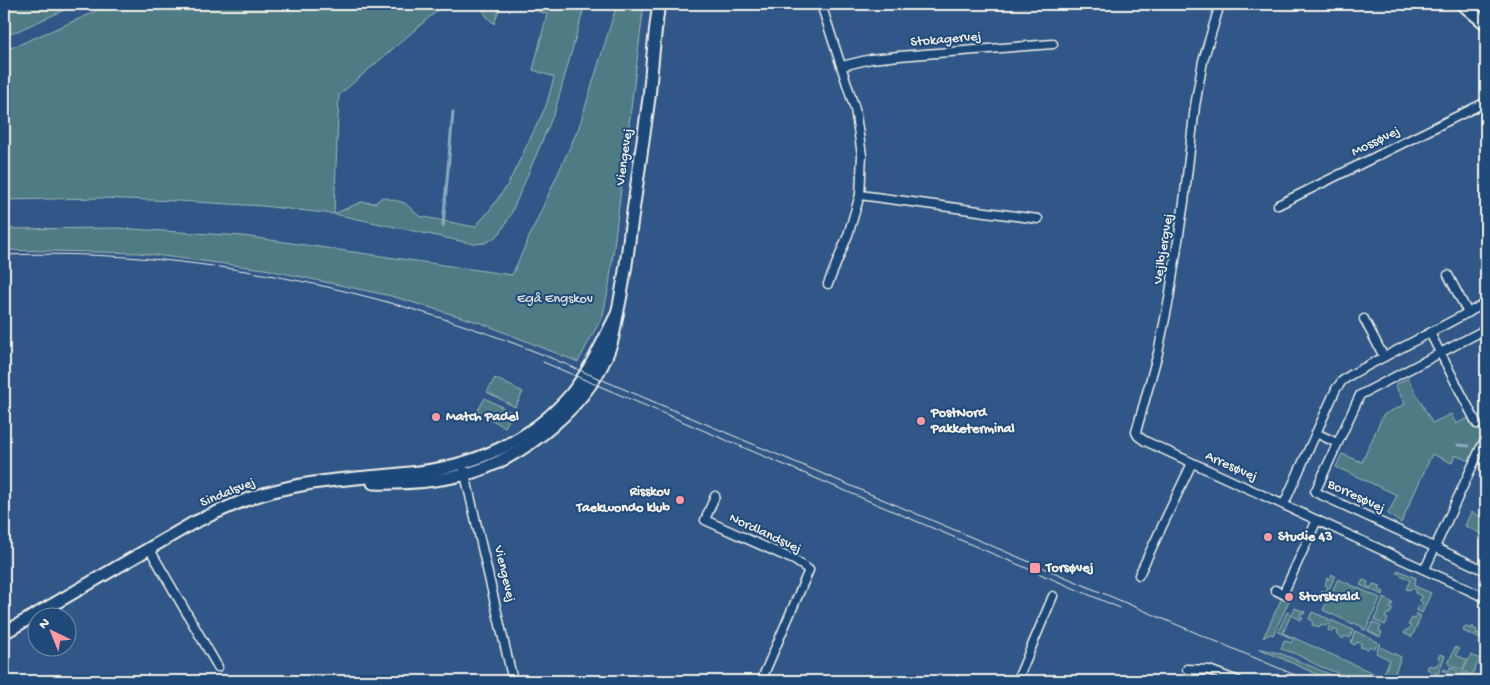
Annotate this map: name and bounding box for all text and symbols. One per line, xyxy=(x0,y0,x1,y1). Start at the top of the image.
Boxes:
street label: Stokagervej xyxy=(910,28,982,52)
street label: Mossøvej xyxy=(1349,123,1403,161)
street label: Viengevej xyxy=(612,127,637,188)
street label: Vejlbjergvej xyxy=(1150,212,1178,287)
park label: Egå Engskov xyxy=(517,291,593,308)
place label: PostNord Pakketerminal xyxy=(930,405,1015,438)
place label: Match Padel xyxy=(446,409,519,426)
marker: Match Padel xyxy=(430,411,442,423)
marker: PostNord Pakketerminal xyxy=(915,415,927,427)
street label: Arresøvej xyxy=(1202,448,1260,486)
street label: Sindalsvej xyxy=(198,474,258,512)
street label: Borresøvej xyxy=(1324,476,1387,518)
place label: Risskov Taekwondo klub xyxy=(576,484,671,517)
marker: Risskov Taekwondo klub xyxy=(674,494,686,506)
street label: Nordlandsvej xyxy=(726,510,804,558)
place label: Studie 43 xyxy=(1278,529,1332,546)
marker: Studie 43 xyxy=(1262,531,1274,543)
street label: Viengevej xyxy=(489,543,519,604)
place label: Torsøvej xyxy=(1045,560,1094,577)
marker: Torsøvej xyxy=(1028,561,1042,575)
place label: Storskrald xyxy=(1299,589,1361,606)
marker: Storskrald xyxy=(1283,591,1295,603)
north arrow xyxy=(28,608,78,658)
text: N xyxy=(36,615,54,634)

